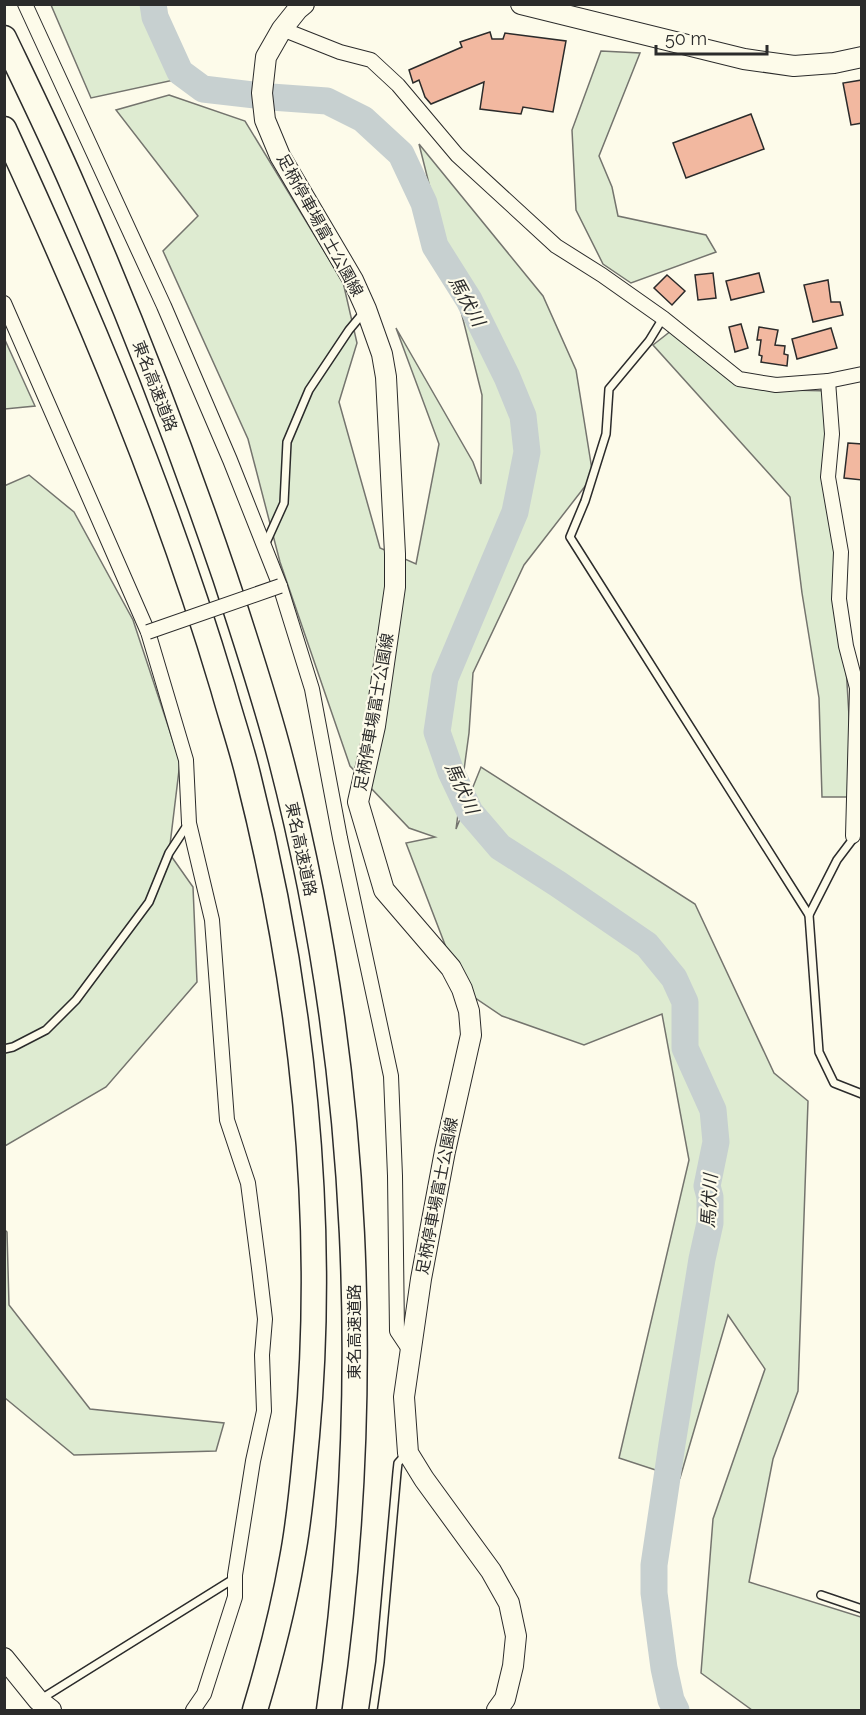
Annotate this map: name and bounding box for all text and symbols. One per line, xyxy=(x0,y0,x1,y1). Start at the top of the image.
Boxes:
scale bar xyxy=(656,18,767,56)
text: 50 m xyxy=(665,28,707,49)
street label: 足柄停車場富士公園線 xyxy=(273,150,367,300)
water label: 馬伏川 xyxy=(445,272,490,331)
street label: 東名高速道路 xyxy=(129,338,181,434)
street label: 足柄停車場富士公園線 xyxy=(351,632,397,792)
water label: 馬伏川 xyxy=(441,759,484,819)
street label: 東名高速道路 xyxy=(282,800,320,898)
street label: 足柄停車場富士公園線 xyxy=(412,1116,462,1276)
water label: 馬伏川 xyxy=(697,1171,721,1229)
street label: 東名高速道路 xyxy=(345,1284,364,1380)

